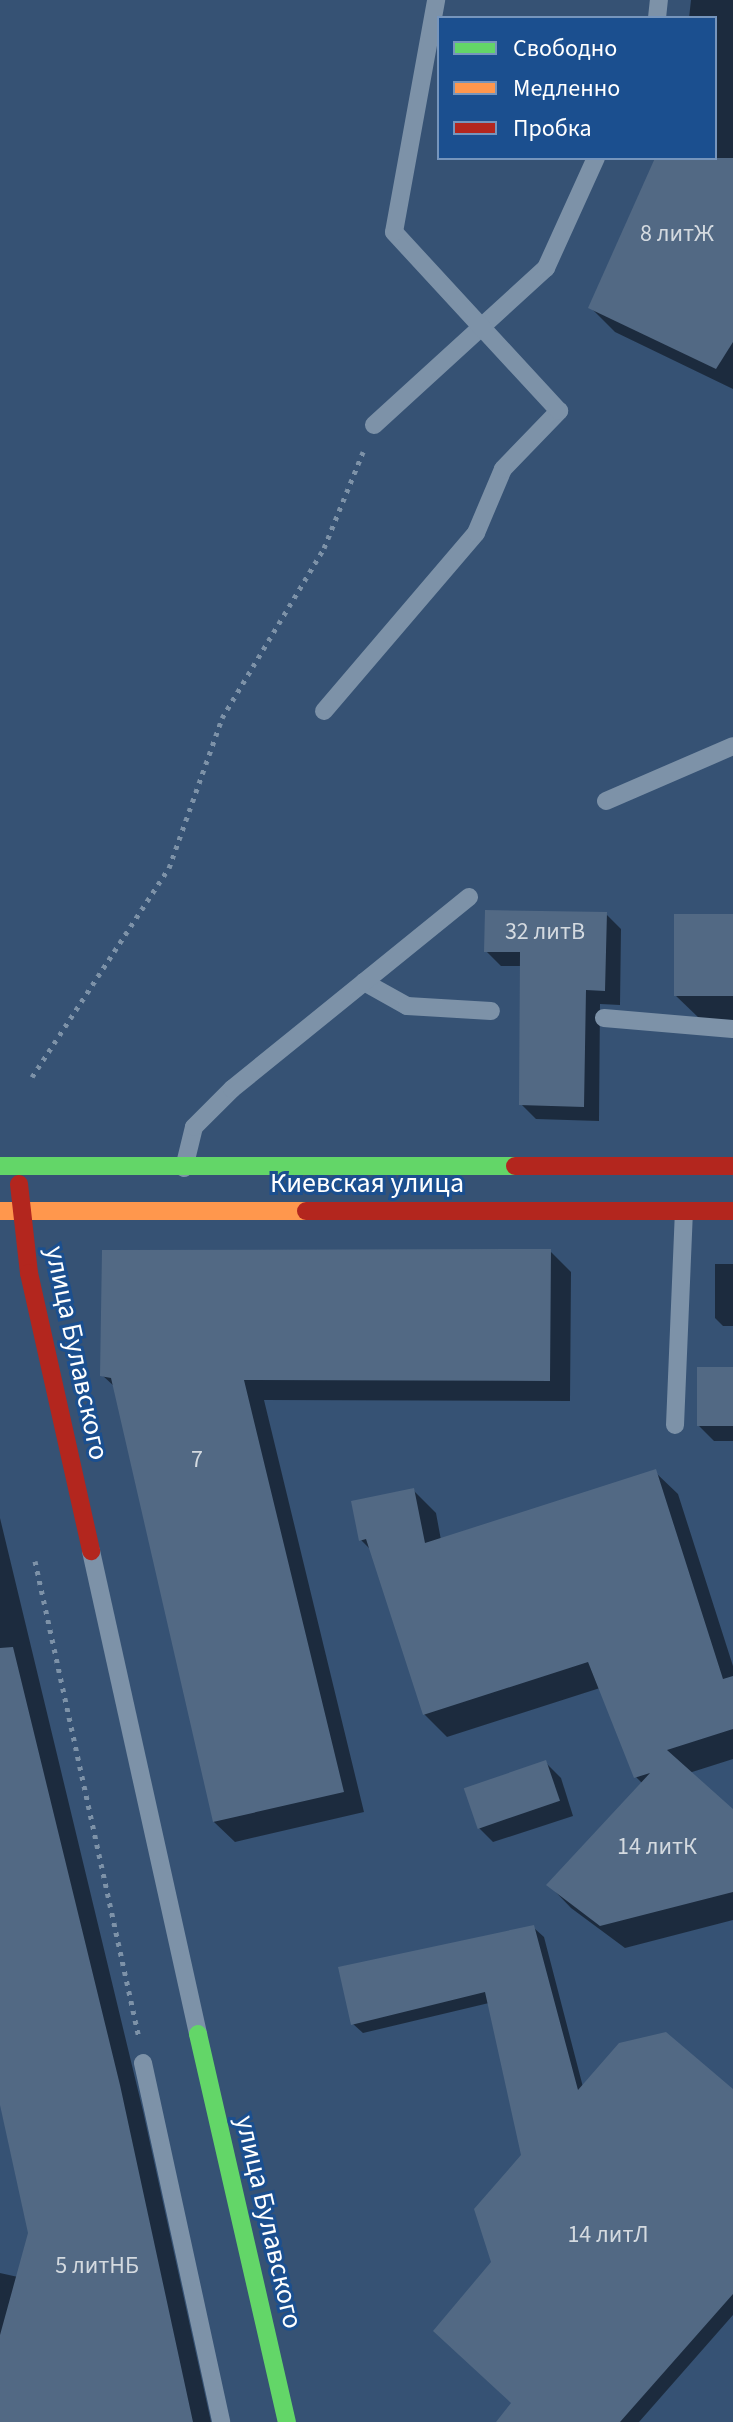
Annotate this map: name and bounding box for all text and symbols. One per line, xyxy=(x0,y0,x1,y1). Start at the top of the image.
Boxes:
legend xyxy=(437,16,717,160)
text: Свободно xyxy=(513,31,617,66)
text: Медленно xyxy=(513,71,620,106)
text: Пробка xyxy=(513,111,592,146)
house number: 8 литЖ xyxy=(640,220,714,248)
house number: 32 литВ xyxy=(505,918,585,946)
street label: Киевская улица xyxy=(270,1166,464,1200)
street label: улица Булавского xyxy=(38,1243,116,1463)
house number: 7 xyxy=(191,1446,203,1474)
house number: 14 литК xyxy=(617,1833,697,1861)
street label: улица Булавского xyxy=(228,2112,310,2332)
house number: 14 литЛ xyxy=(567,2221,649,2249)
house number: 5 литНБ xyxy=(55,2252,139,2280)

